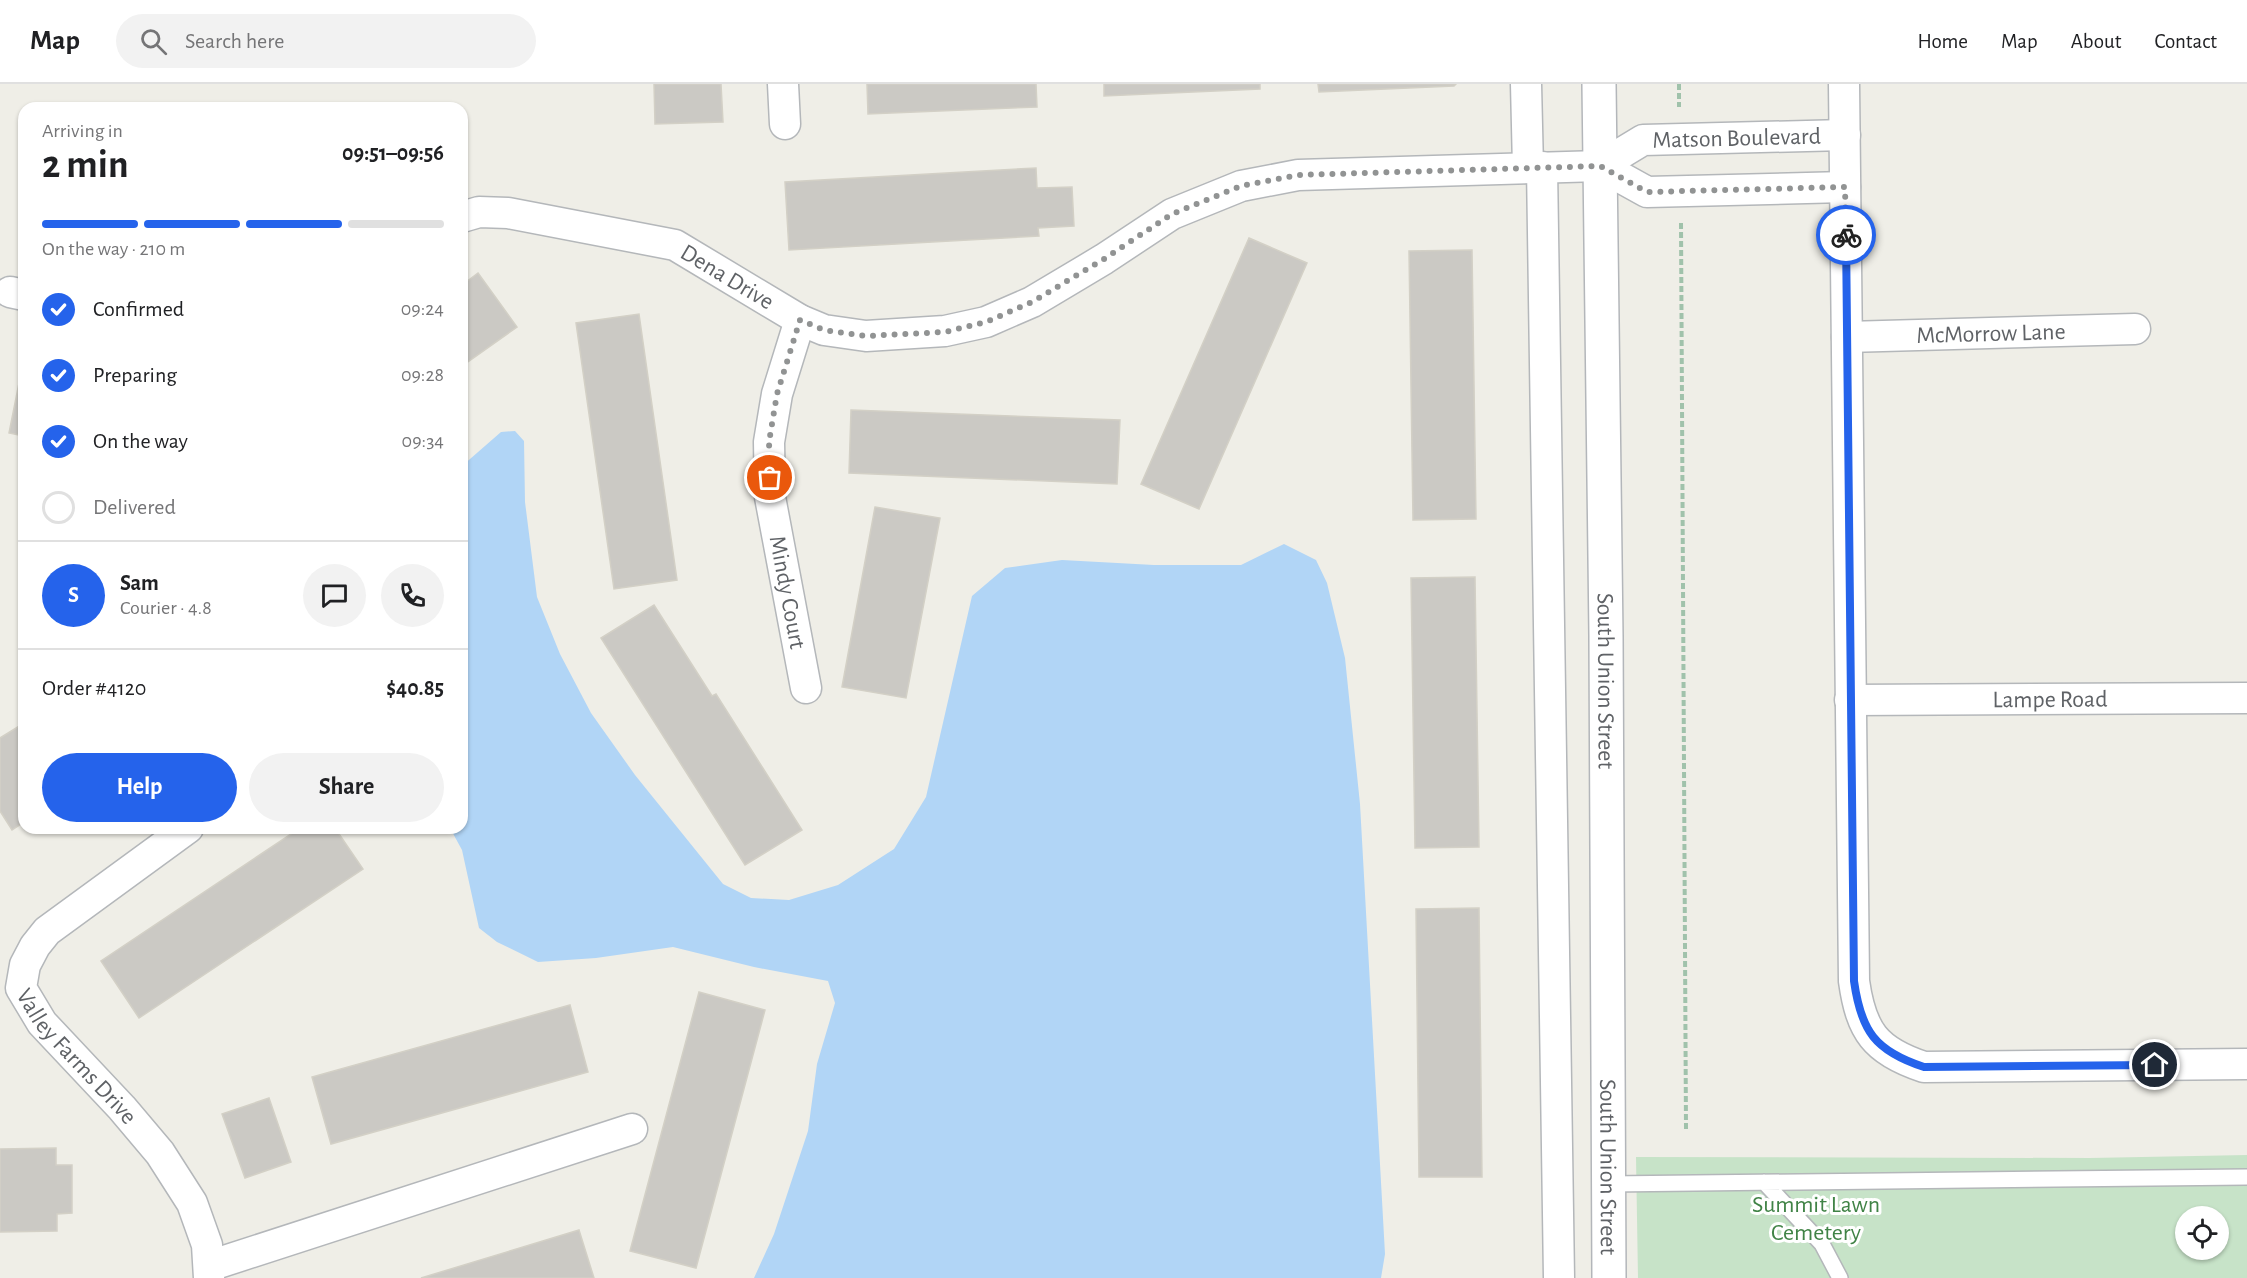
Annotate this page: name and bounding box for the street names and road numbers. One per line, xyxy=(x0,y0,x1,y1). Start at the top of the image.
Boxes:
street label: Matson Boulevard xyxy=(1652,125,1821,153)
street label: Dena Drive xyxy=(676,240,778,314)
street label: McMorrow Lane xyxy=(1916,320,2066,348)
street label: Mindy Court xyxy=(765,534,809,651)
street label: South Union Street xyxy=(1592,593,1618,769)
street label: Lampe Road xyxy=(1992,688,2108,712)
street label: Valley Farms Drive xyxy=(11,985,141,1129)
street label: South Union Street xyxy=(1595,1079,1620,1255)

